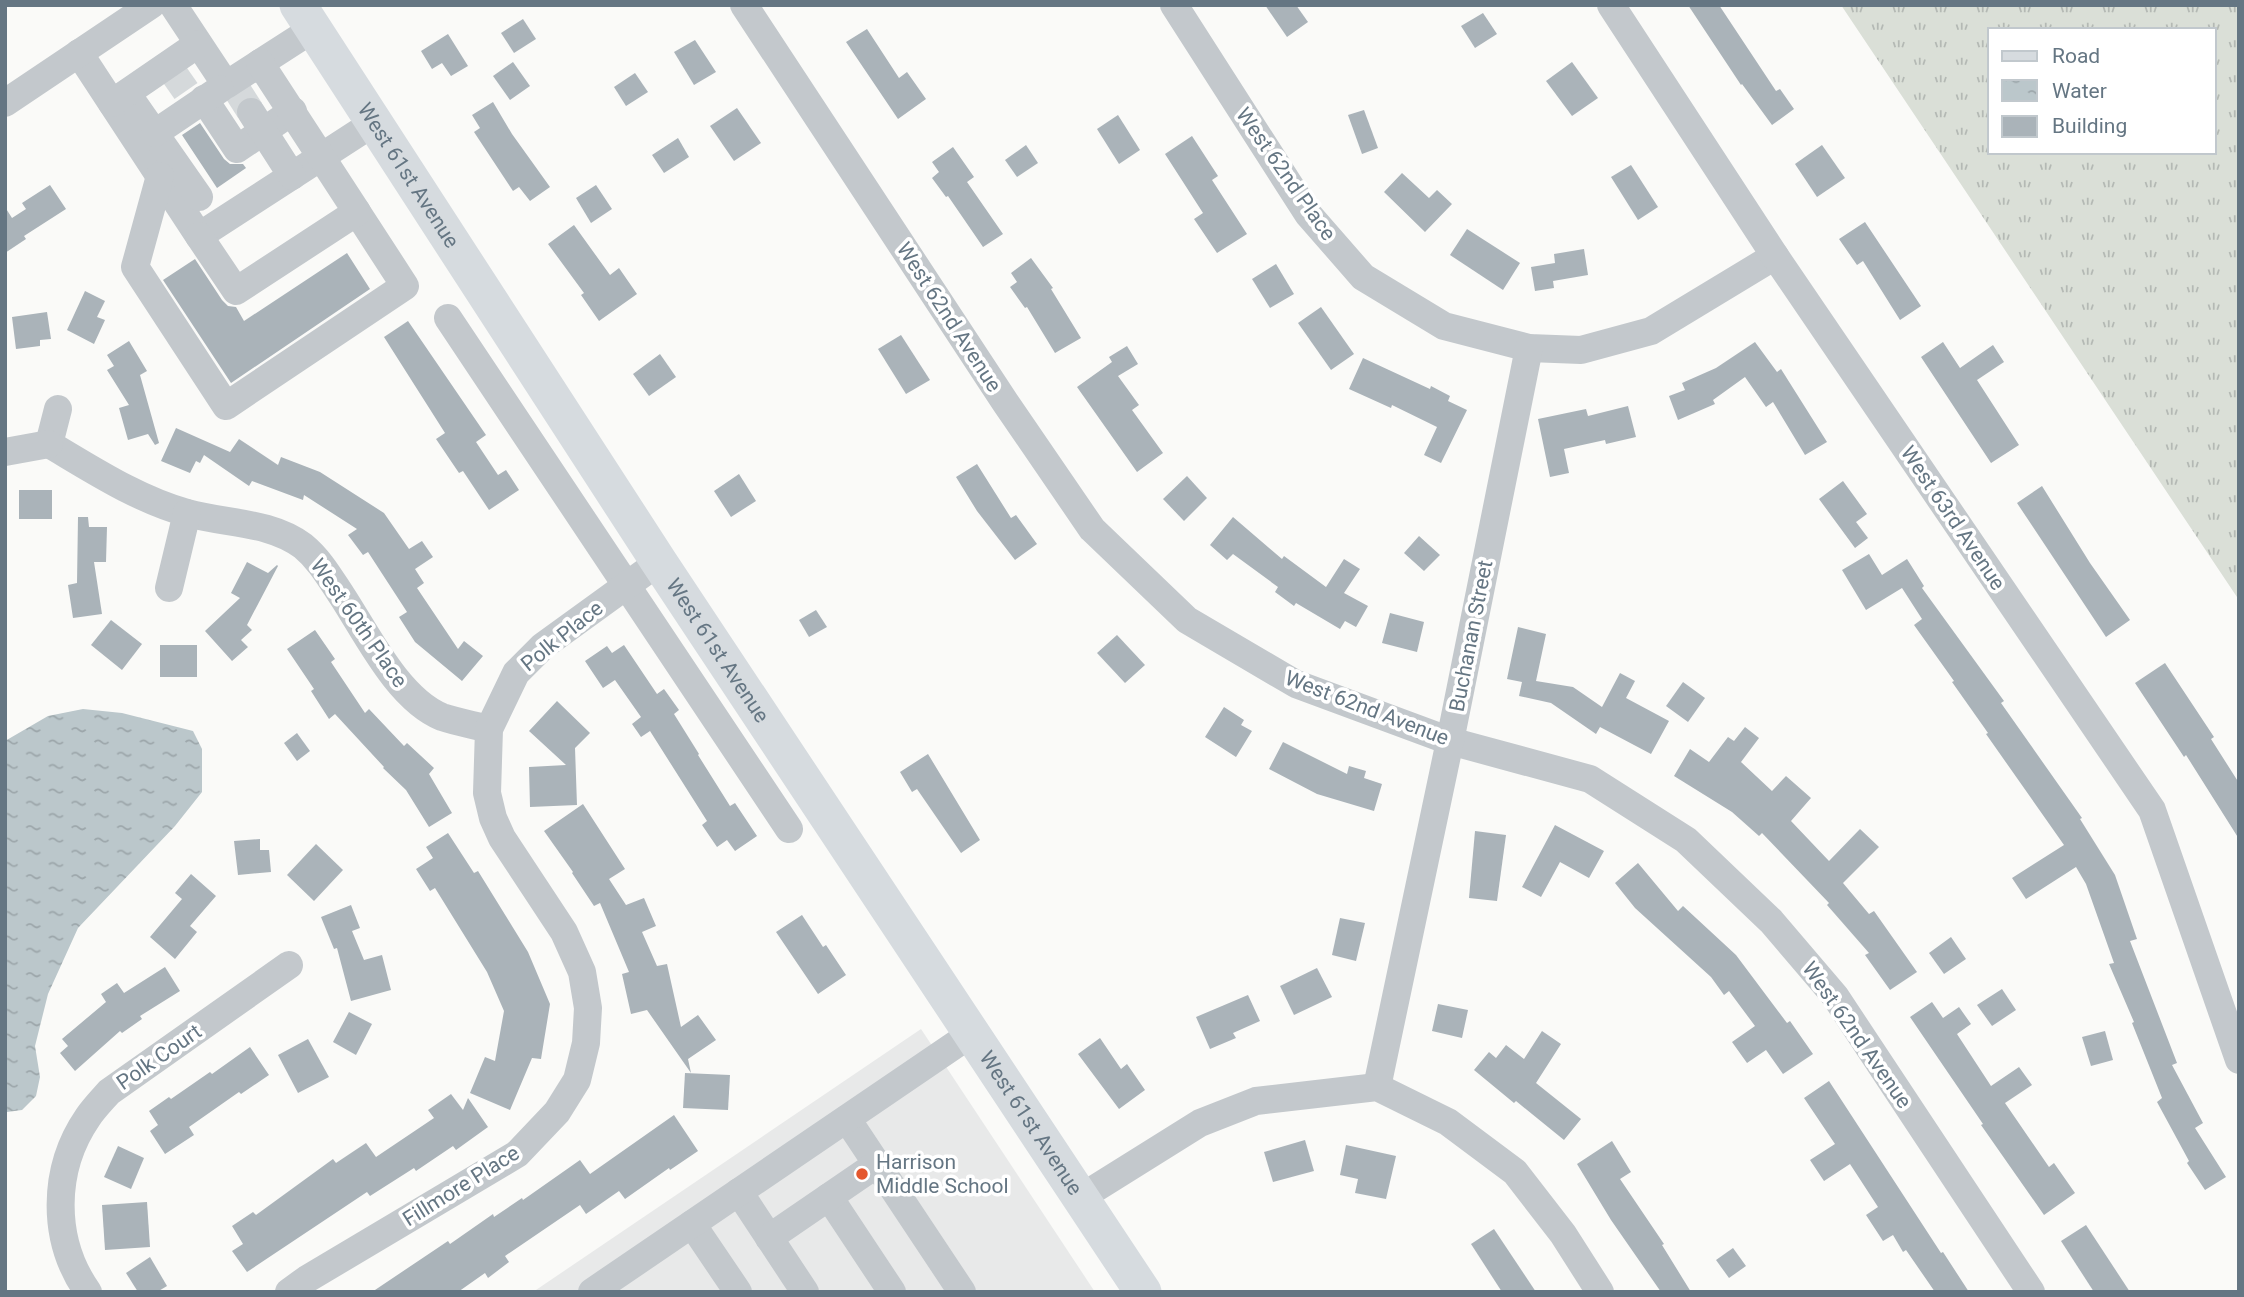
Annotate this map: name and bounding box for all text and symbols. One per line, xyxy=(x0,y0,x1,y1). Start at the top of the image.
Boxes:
legend xyxy=(1988,28,2216,154)
text: Road xyxy=(2052,44,2100,68)
text: Water xyxy=(2052,79,2107,103)
street label: West 61st Avenue xyxy=(353,98,464,252)
street label: West 62nd Place xyxy=(1231,103,1341,245)
text: Building xyxy=(2052,114,2127,138)
street label: West 62nd Avenue xyxy=(892,238,1006,396)
street label: West 63rd Avenue xyxy=(1896,441,2010,595)
street label: West 60th Place xyxy=(306,554,412,692)
street label: Buchanan Street xyxy=(1445,558,1497,714)
street label: West 61st Avenue xyxy=(661,574,774,727)
street label: Polk Place xyxy=(516,596,608,676)
street label: West 62nd Avenue xyxy=(1282,666,1452,750)
street label: West 62nd Avenue xyxy=(1797,957,1917,1113)
street label: Polk Court xyxy=(112,1019,206,1095)
street label: West 61st Avenue xyxy=(975,1047,1087,1200)
street label: Fillmore Place xyxy=(398,1141,524,1231)
place label: Harrison Middle School xyxy=(876,1150,1009,1198)
marker: Harrison Middle School xyxy=(854,1166,870,1182)

